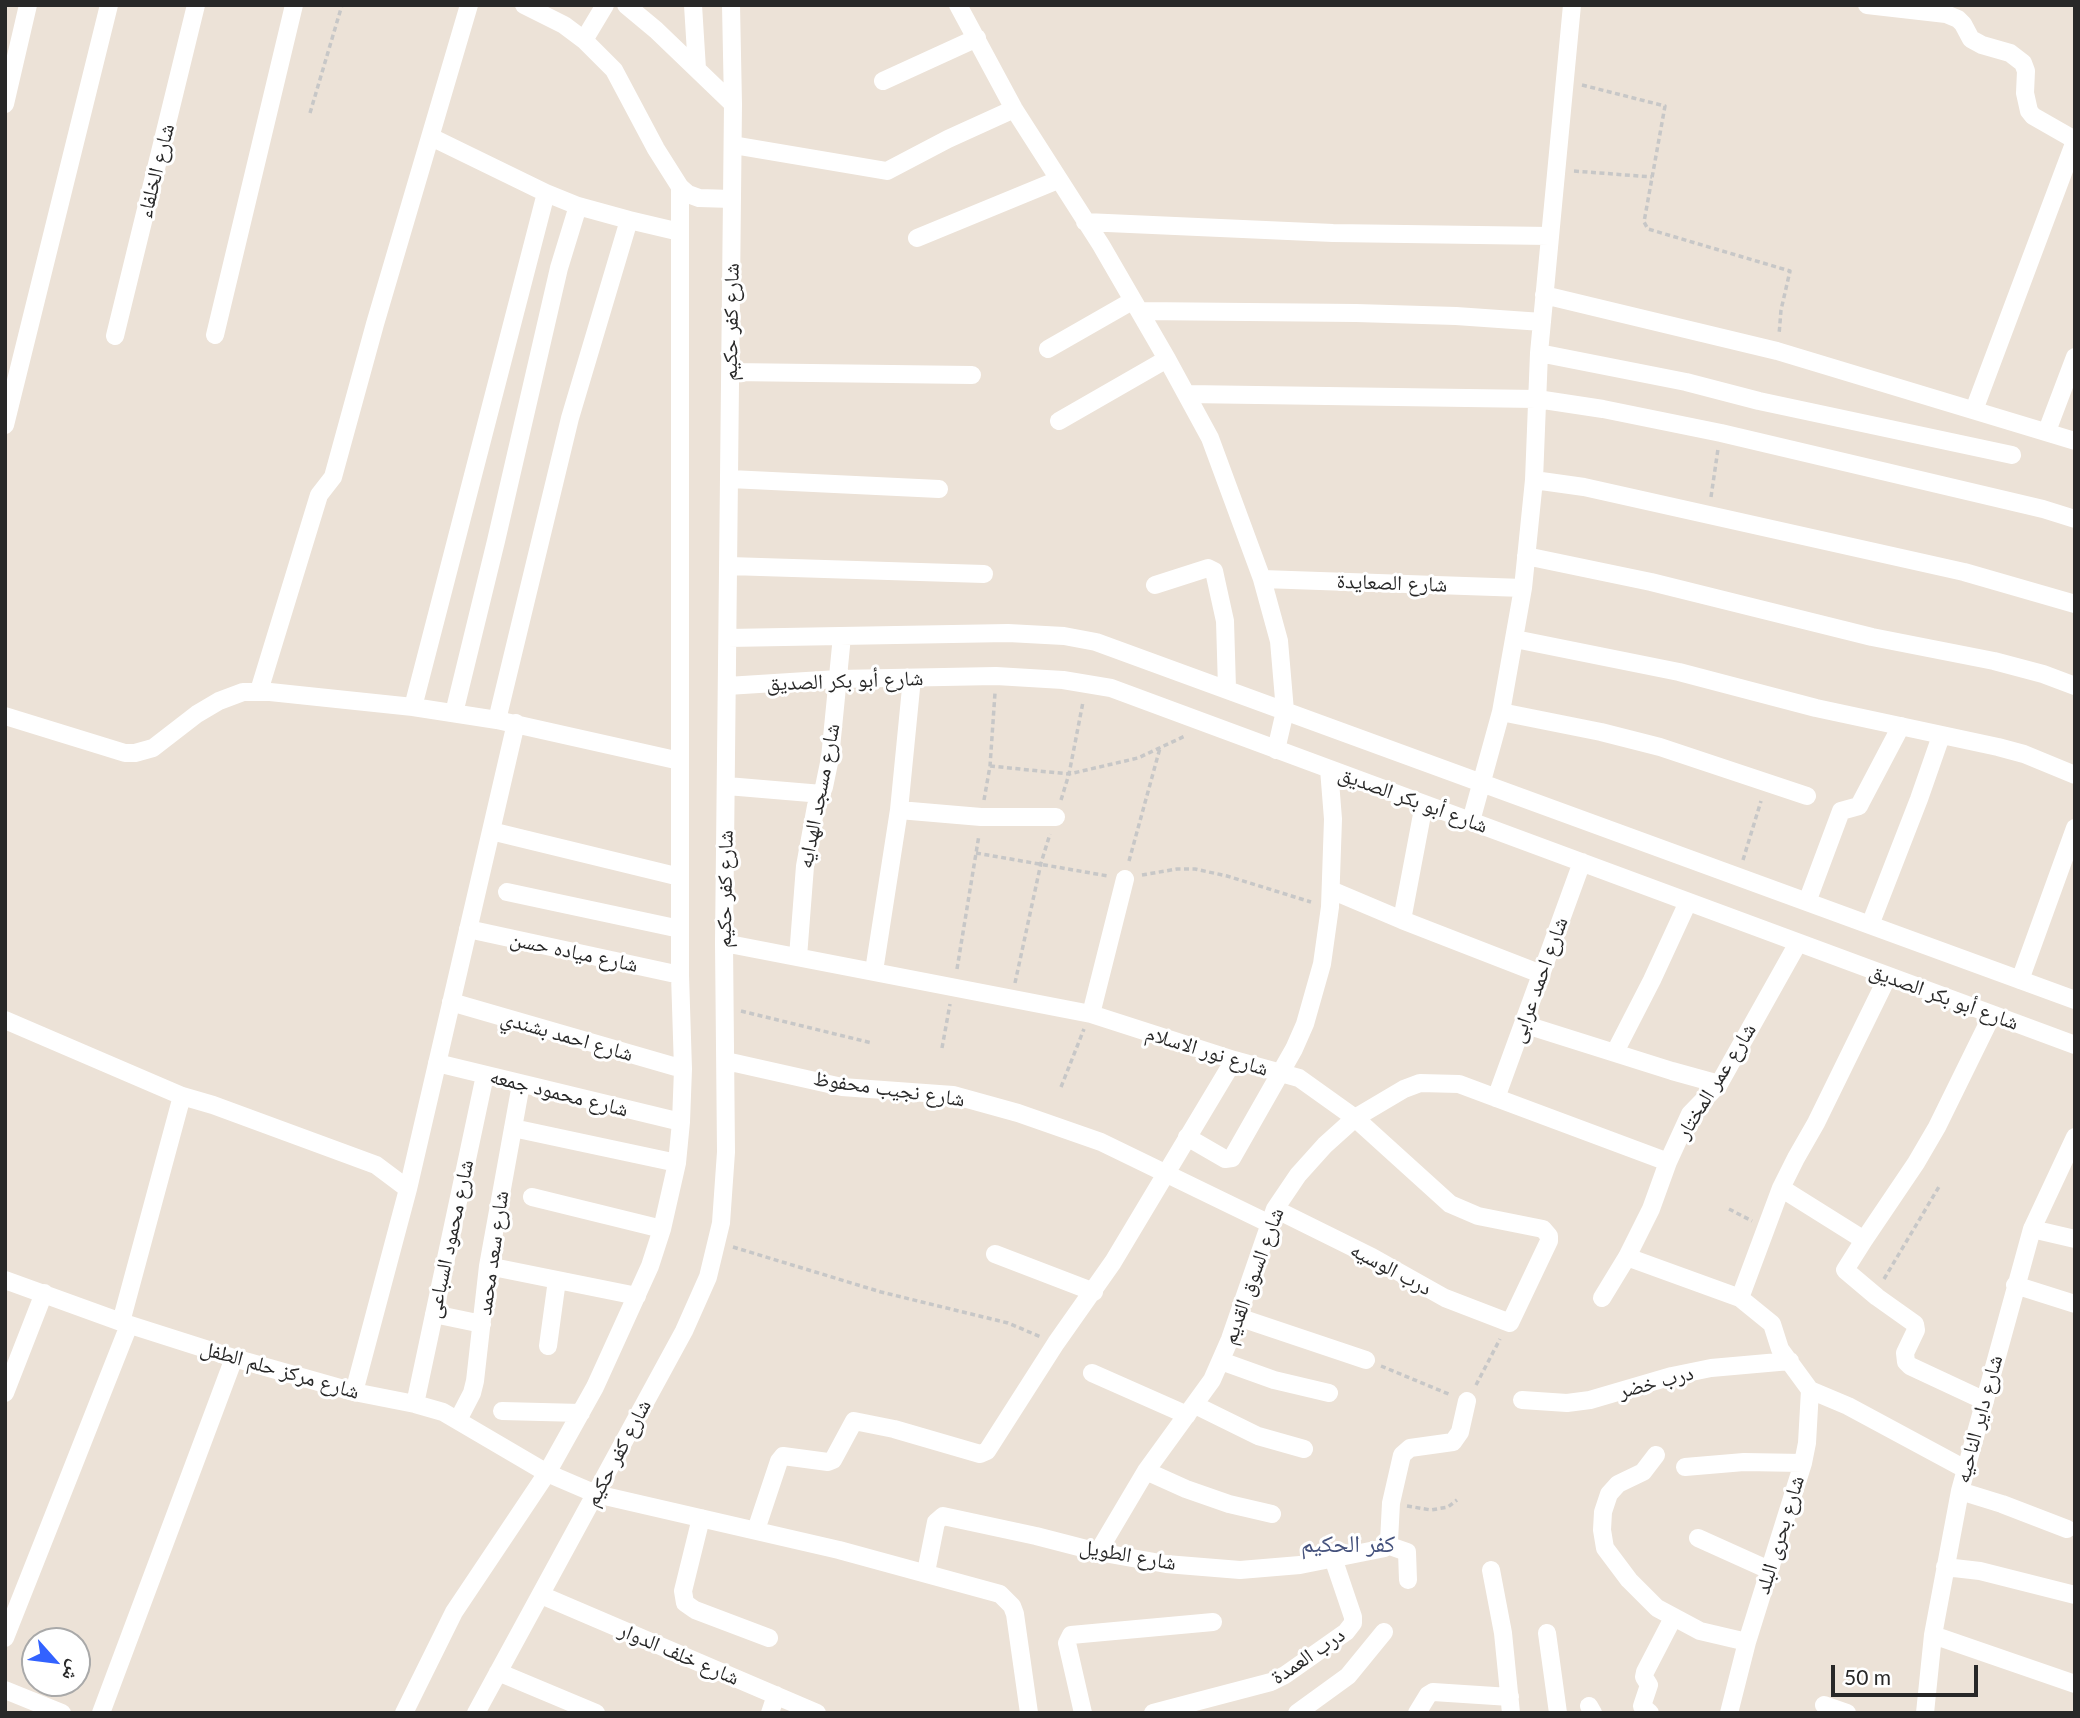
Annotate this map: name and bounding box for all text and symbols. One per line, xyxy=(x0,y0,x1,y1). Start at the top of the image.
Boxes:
street label: شارع الخلفاء xyxy=(132,121,180,221)
street label: شارع كفر حكيم xyxy=(717,263,745,381)
street label: شارع الصعايدة xyxy=(1336,568,1448,598)
street label: شارع أبو بكر الصديق xyxy=(766,666,924,696)
street label: شارع مسجد الهدايه xyxy=(793,721,845,871)
street label: شارع أبو بكر الصديق xyxy=(1335,761,1491,839)
street label: شارع كفر حكيم xyxy=(711,830,739,948)
street label: شارع احمد عرابى xyxy=(1505,914,1573,1046)
street label: شارع مياده حسن xyxy=(508,926,640,978)
street label: شارع أبو بكر الصديق xyxy=(1866,958,2022,1036)
street label: شارع احمد بشندي xyxy=(498,1005,636,1067)
street label: شارع عمر المختار xyxy=(1670,1019,1762,1143)
street label: شارع نور الاسلام xyxy=(1143,1020,1271,1082)
street label: شارع محمود جمعه xyxy=(487,1064,631,1122)
street label: شارع نجيب محفوظ xyxy=(812,1066,966,1112)
street label: شارع محمود السباعى xyxy=(421,1158,479,1320)
street label: شارع سعد محمد xyxy=(472,1189,514,1317)
street label: شارع السوق القديم xyxy=(1217,1204,1289,1348)
street label: درب الوسيه xyxy=(1346,1237,1436,1301)
street label: شارع مركز حلم الطفل xyxy=(198,1335,362,1405)
street label: شارع داير الناحيه xyxy=(1950,1352,2008,1486)
street label: درب خضر xyxy=(1616,1360,1696,1404)
street label: شارع كفر حكيم xyxy=(579,1395,657,1511)
street label: شارع بحرى البلد xyxy=(1750,1473,1810,1597)
district label: كفر الحكيم xyxy=(1301,1530,1395,1558)
street label: شارع الطويل xyxy=(1078,1534,1178,1576)
street label: شارع خلف الدوار xyxy=(615,1617,743,1691)
street label: درب العمدة xyxy=(1266,1622,1350,1690)
north arrow xyxy=(21,1627,91,1697)
scale bar xyxy=(1835,1652,1982,1696)
text: ش xyxy=(58,1657,88,1685)
text: 50 m xyxy=(1844,1664,1891,1689)

